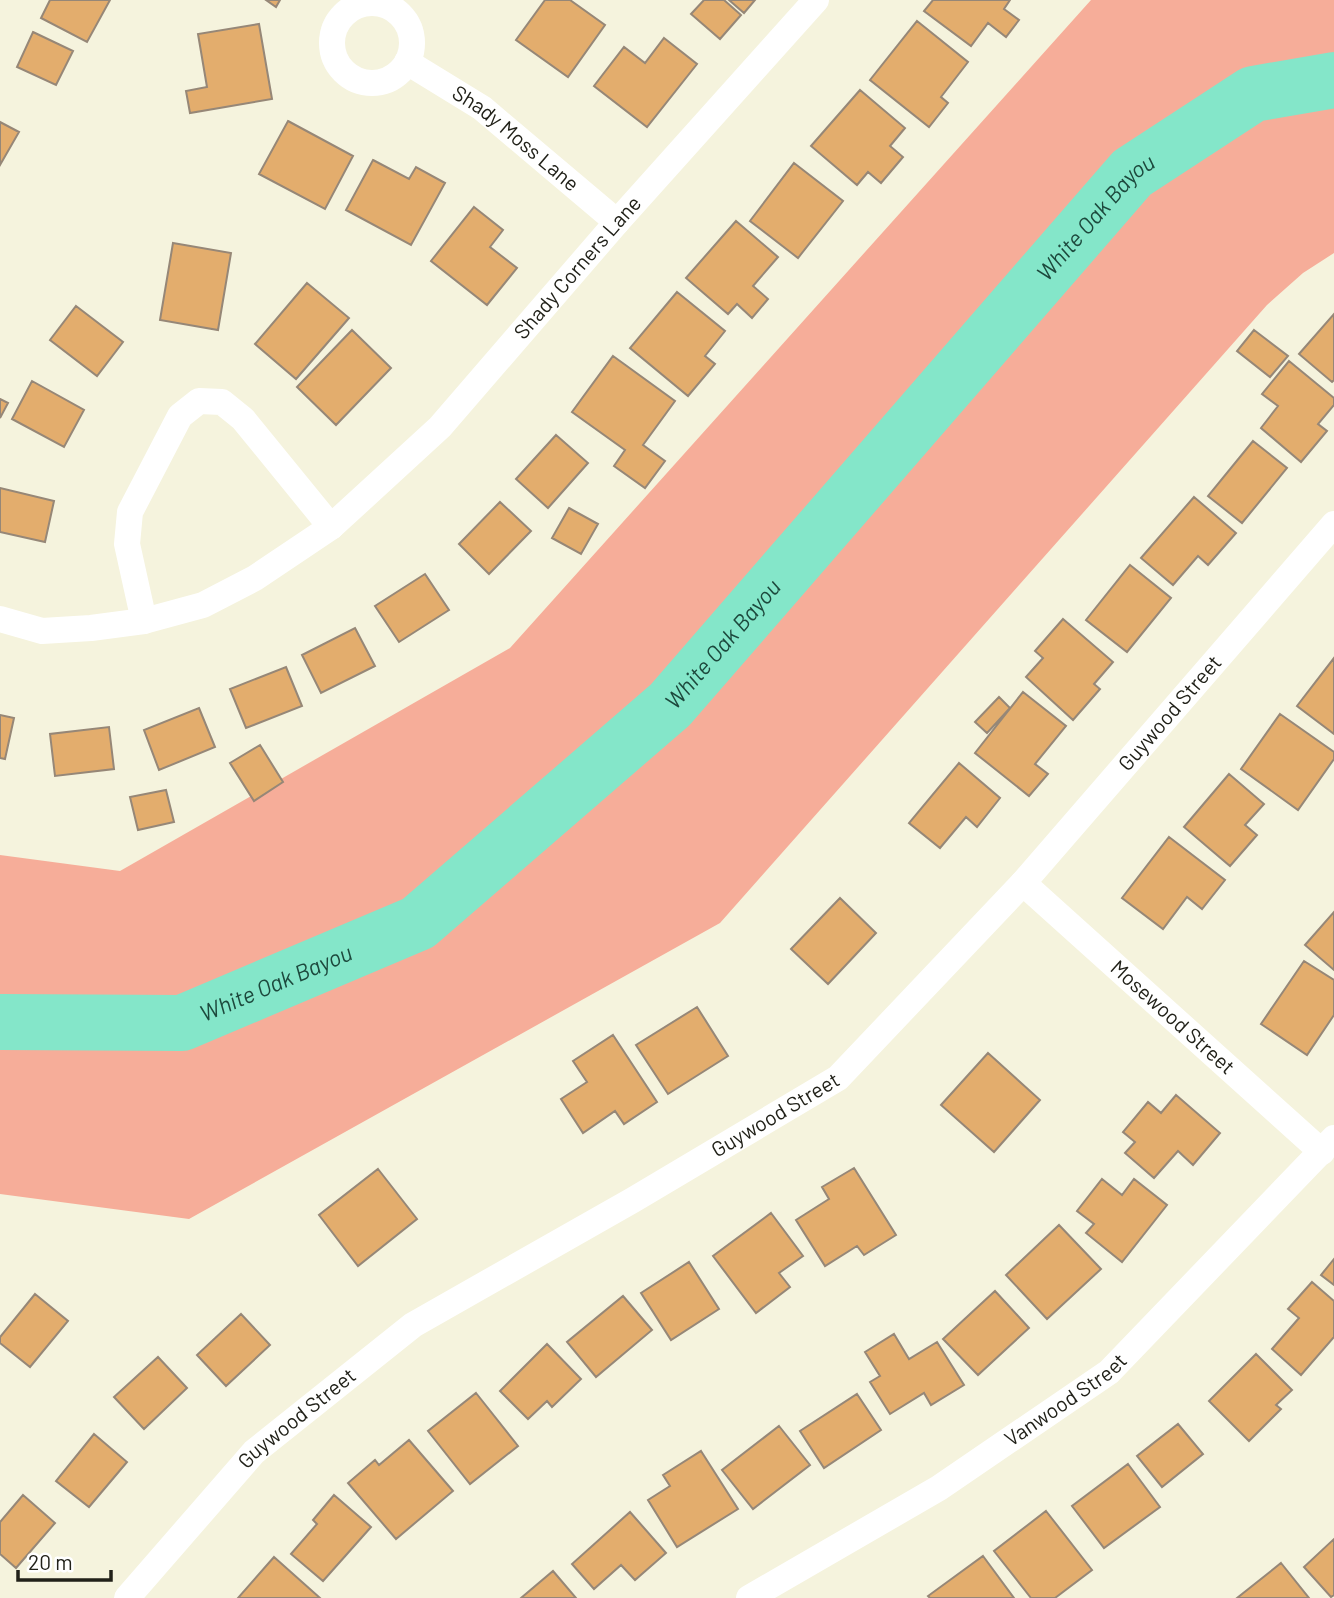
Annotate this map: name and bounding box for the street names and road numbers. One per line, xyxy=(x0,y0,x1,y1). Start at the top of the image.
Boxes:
street label: Shady Moss Lane xyxy=(448,79,585,196)
street label: Shady Corners Lane xyxy=(508,190,645,343)
street label: Guywood Street xyxy=(1112,649,1226,775)
street label: Mosewood Street xyxy=(1106,954,1241,1079)
street label: Guywood Street xyxy=(706,1066,843,1162)
street label: Vanwood Street xyxy=(999,1347,1131,1451)
street label: Guywood Street xyxy=(232,1362,360,1473)

